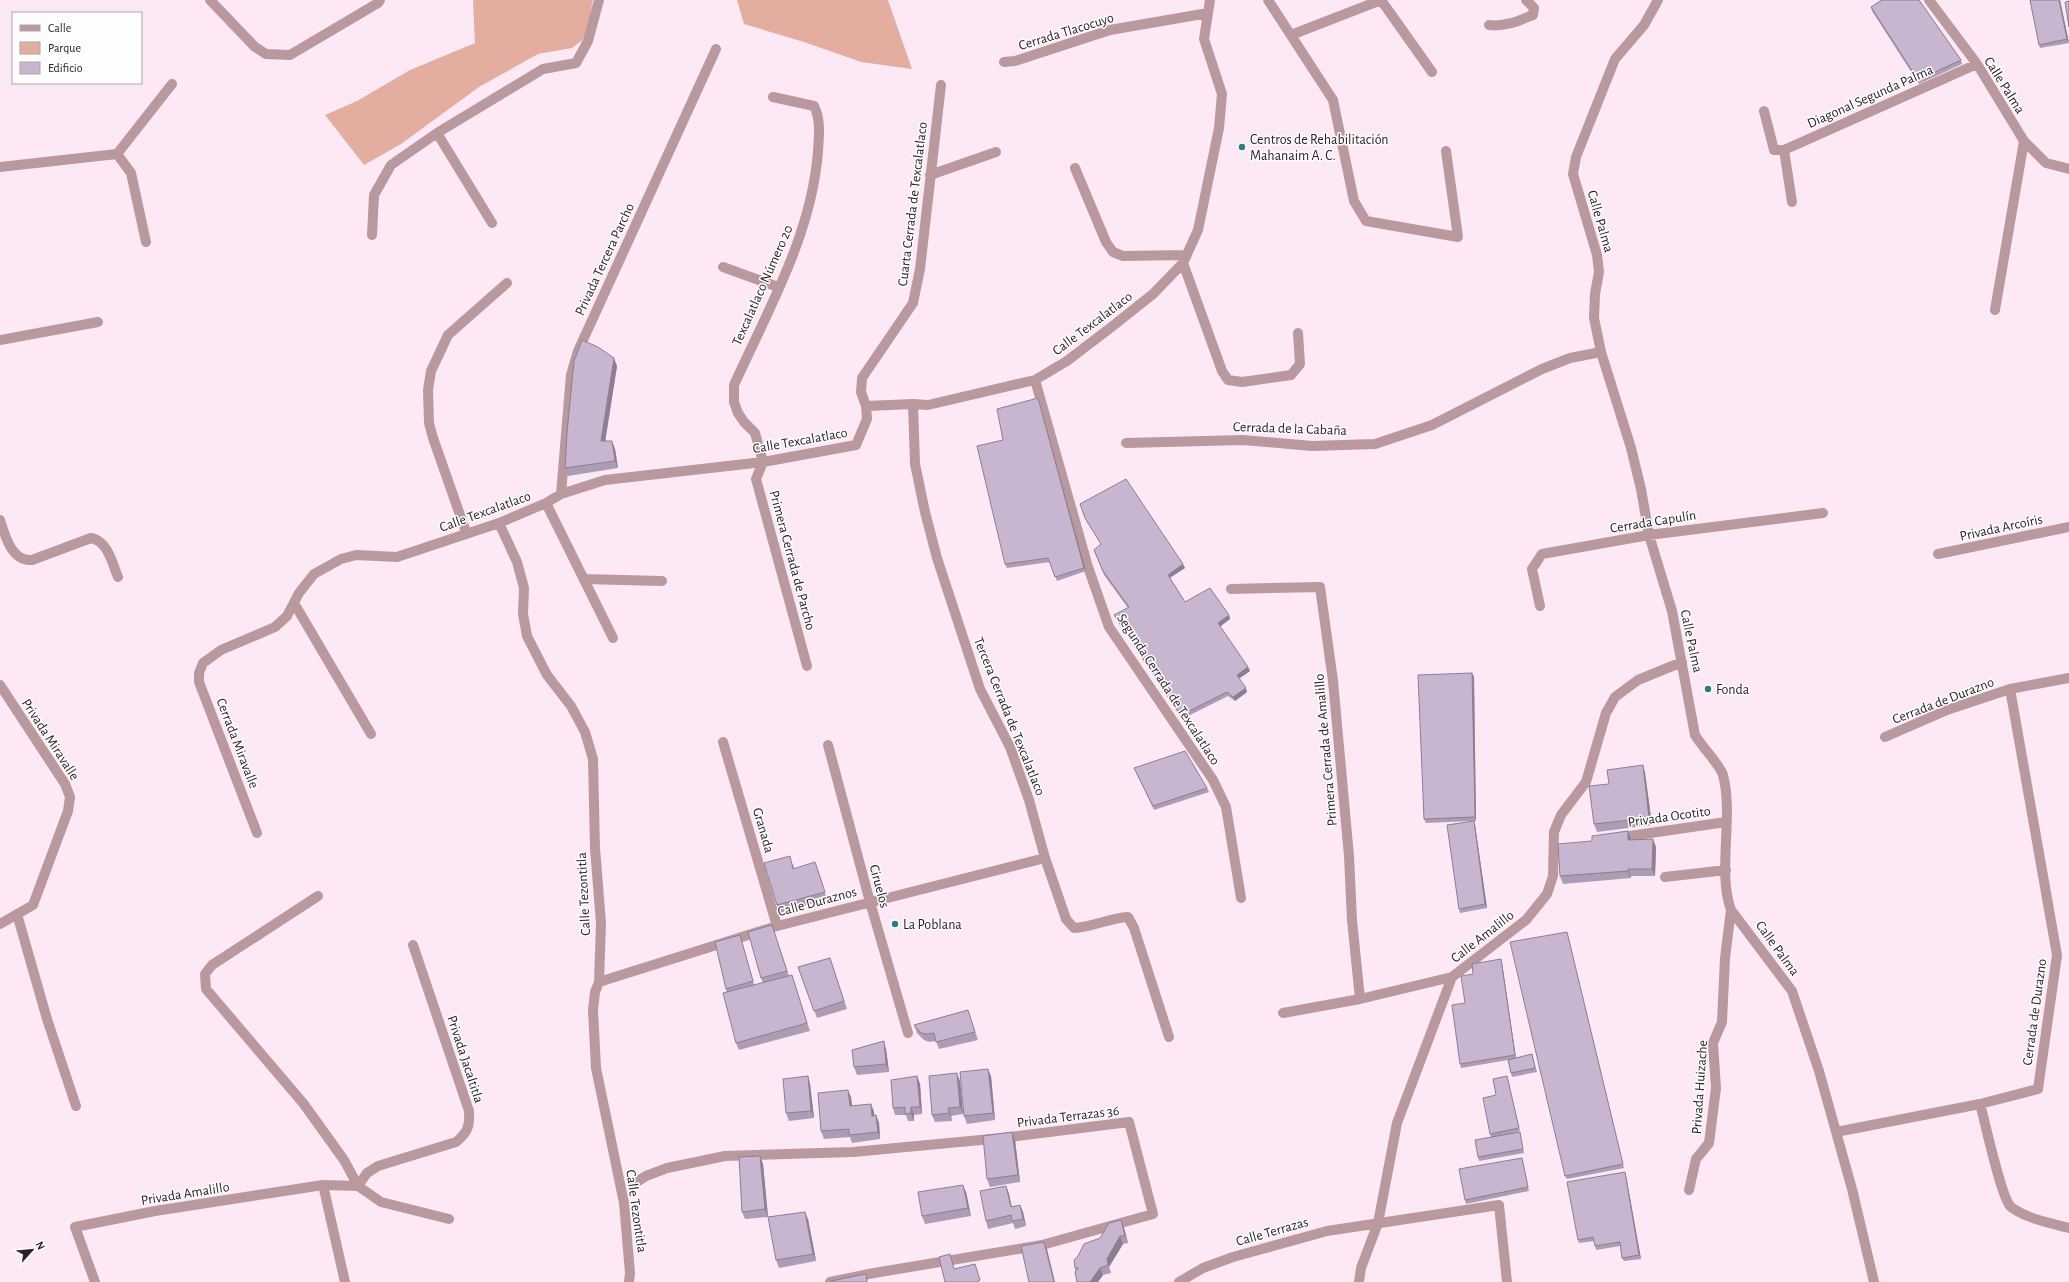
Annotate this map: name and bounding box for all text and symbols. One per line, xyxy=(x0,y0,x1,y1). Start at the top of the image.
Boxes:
street label: Cerrada Tlacocuyo xyxy=(1017,11,1116,53)
legend xyxy=(12,12,142,84)
text: Calle xyxy=(48,22,71,34)
text: Parque xyxy=(48,42,81,54)
street label: Calle Palma xyxy=(1981,55,2027,117)
text: Edificio xyxy=(48,62,83,74)
street label: Diagonal Segunda Palma xyxy=(1805,63,1936,131)
street label: Cuarta Cerrada de Texcalatlaco xyxy=(896,121,930,287)
place label: Centros de Rehabilitación Mahanaim A. C. xyxy=(1250,133,1389,163)
marker: Centros de Rehabilitación Mahanaim A. C. xyxy=(1237,142,1247,152)
street label: Calle Palma xyxy=(1584,189,1616,254)
street label: Privada Tercera Parcho xyxy=(573,201,637,318)
street label: Texcalatlaco Número 20 xyxy=(730,223,796,348)
street label: Calle Texcalatlaco xyxy=(1050,289,1135,358)
street label: Cerrada de la Cabaña xyxy=(1233,420,1348,438)
street label: Calle Texcalatlaco xyxy=(752,426,849,456)
street label: Calle Texcalatlaco xyxy=(438,489,533,535)
street label: Primera Cerrada de Parcho xyxy=(767,489,817,632)
street label: Cerrada Capulín xyxy=(1609,508,1697,536)
street label: Privada Arcoíris xyxy=(1958,512,2044,544)
street label: Calle Palma xyxy=(1678,608,1705,674)
street label: Segunda Cerrada de Texcalatlaco xyxy=(1114,611,1222,768)
street label: Tercera Cerrada de Texcalatlaco xyxy=(971,635,1047,798)
street label: Primera Cerrada de Amalillo xyxy=(1312,673,1340,827)
street label: Cerrada de Durazno xyxy=(1891,675,1996,727)
place label: Fonda xyxy=(1716,683,1750,697)
marker: Fonda xyxy=(1703,684,1713,694)
street label: Privada Miravalle xyxy=(19,696,82,783)
street label: Cerrada Miravalle xyxy=(213,696,261,790)
street label: Privada Ocotito xyxy=(1627,804,1711,830)
street label: Granada xyxy=(750,806,776,855)
street label: Calle Tezontitla xyxy=(575,851,593,936)
street label: Ciruelos xyxy=(867,863,892,909)
street label: Calle Duraznos xyxy=(776,885,858,919)
street label: Calle Amalillo xyxy=(1448,908,1517,966)
place label: La Poblana xyxy=(903,918,962,932)
marker: La Poblana xyxy=(890,919,900,929)
street label: Calle Palma xyxy=(1753,919,1802,979)
street label: Cerrada de Durazno xyxy=(2021,958,2049,1066)
street label: Privada Jacaltitla xyxy=(444,1014,486,1105)
street label: Privada Huizache xyxy=(1690,1039,1710,1135)
street label: Privada Terrazas 36 xyxy=(1016,1104,1120,1130)
street label: Calle Tezontitla xyxy=(623,1169,649,1254)
street label: Privada Amalillo xyxy=(140,1180,231,1208)
street label: Calle Terrazas xyxy=(1234,1215,1310,1249)
north arrow xyxy=(12,1230,52,1270)
text: N xyxy=(34,1240,47,1252)

